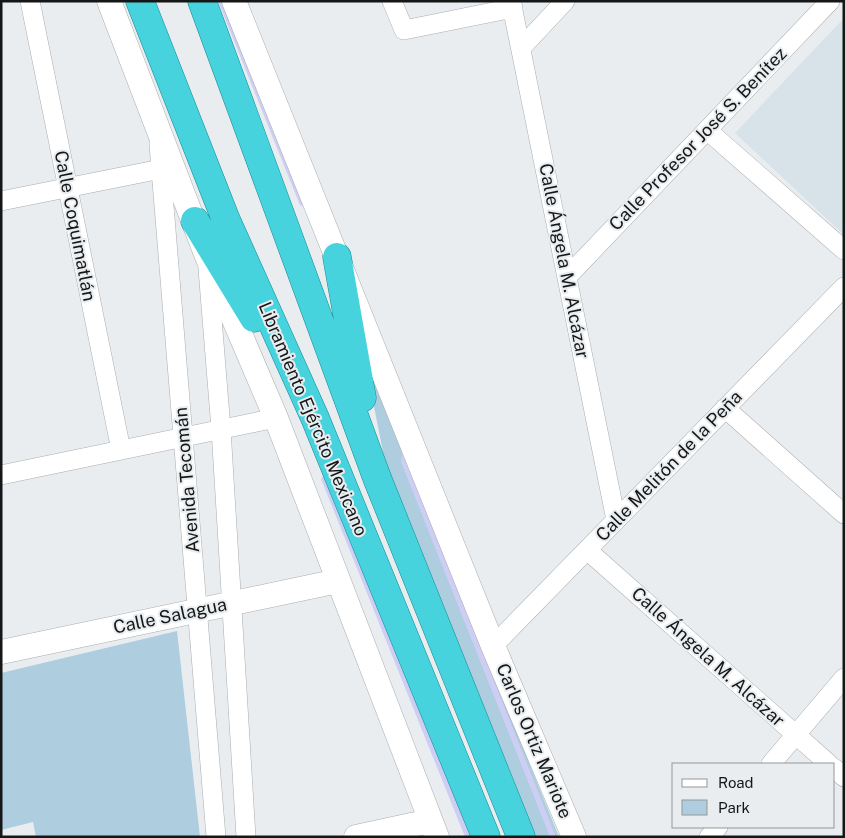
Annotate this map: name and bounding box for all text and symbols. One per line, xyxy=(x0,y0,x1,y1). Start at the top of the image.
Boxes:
street label: Calle Profesor José S. Benítez xyxy=(605,43,791,234)
street label: Calle Coquimatlán xyxy=(51,149,100,303)
street label: Calle Ángela M. Alcázar xyxy=(535,161,595,360)
street label: Libramiento Ejército Mexicano xyxy=(255,299,372,539)
street label: Calle Melitón de la Peña xyxy=(591,386,746,545)
street label: Avenida Tecomán xyxy=(170,406,203,554)
street label: Calle Ángela M. Alcázar xyxy=(628,582,790,731)
street label: Calle Salagua xyxy=(111,593,229,638)
street label: Carlos Ortiz Mariote xyxy=(492,660,577,821)
legend xyxy=(672,763,835,828)
text: Road xyxy=(718,774,754,791)
text: Park xyxy=(718,799,750,816)

